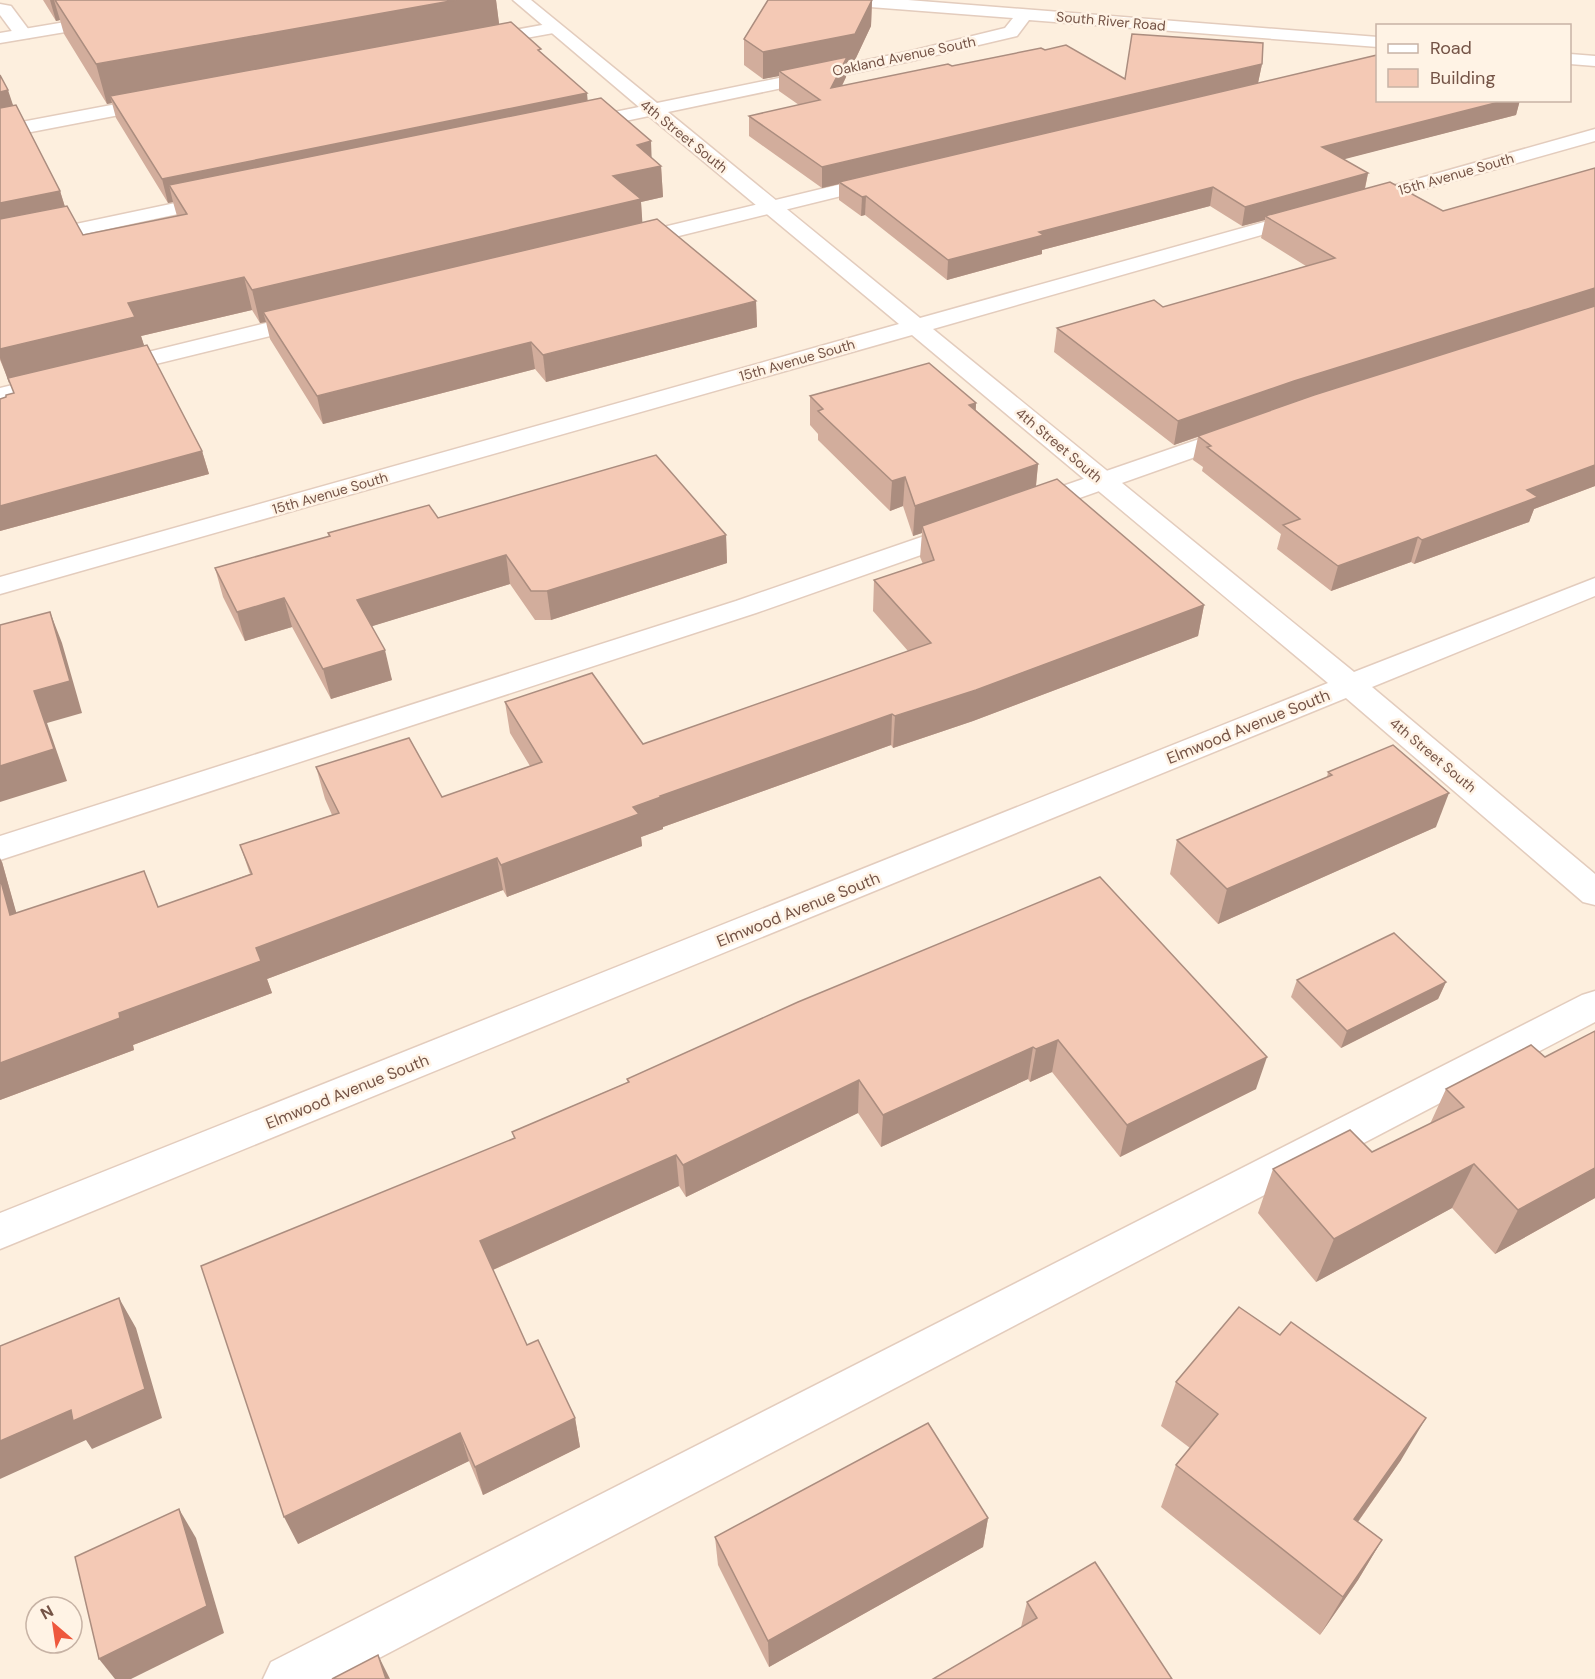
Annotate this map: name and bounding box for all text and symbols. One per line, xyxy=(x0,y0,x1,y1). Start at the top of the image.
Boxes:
street label: South River Road xyxy=(1055,7,1167,35)
legend xyxy=(1376,24,1571,102)
street label: Oakland Avenue South xyxy=(831,32,977,80)
text: Road xyxy=(1430,36,1472,60)
text: Building xyxy=(1430,66,1495,90)
street label: 4th Street South xyxy=(637,95,731,177)
street label: 15th Avenue South xyxy=(1396,149,1516,199)
street label: 15th Avenue South xyxy=(737,335,857,385)
street label: 4th Street South xyxy=(1012,404,1106,486)
street label: 15th Avenue South xyxy=(270,468,390,518)
street label: Elmwood Avenue South xyxy=(1164,684,1333,769)
street label: 4th Street South xyxy=(1386,714,1480,796)
street label: Elmwood Avenue South xyxy=(714,867,883,952)
street label: Elmwood Avenue South xyxy=(263,1049,432,1134)
north arrow xyxy=(24,1595,84,1655)
text: N xyxy=(37,1600,57,1624)

